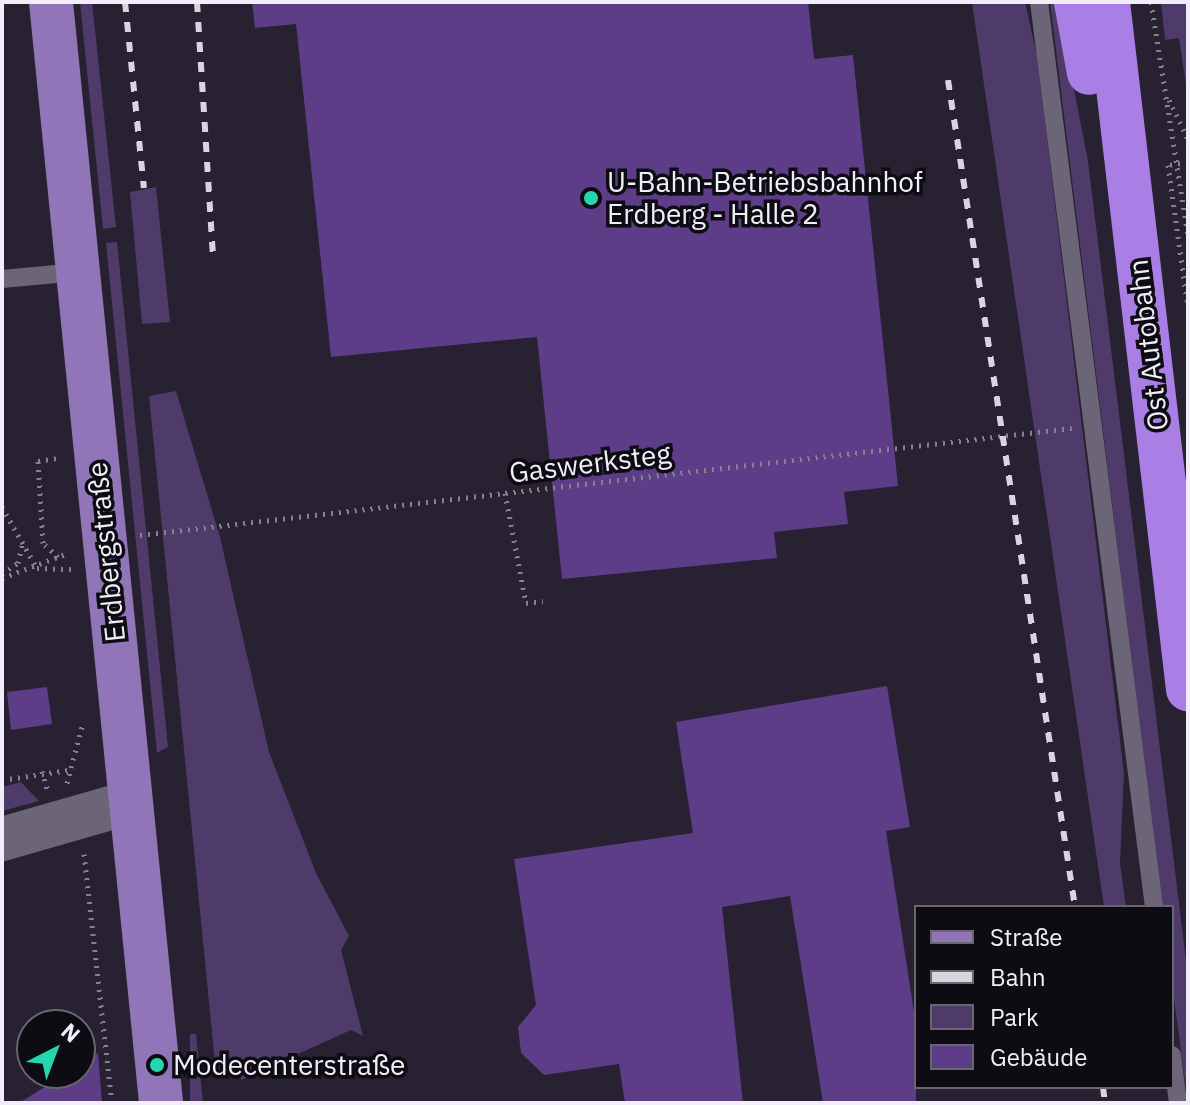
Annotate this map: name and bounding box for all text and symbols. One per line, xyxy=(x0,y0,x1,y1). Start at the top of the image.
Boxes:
place label: U-Bahn-Betriebsbahnhof Erdberg - Halle 2 xyxy=(607,165,923,231)
marker: U-Bahn-Betriebsbahnhof Erdberg - Halle 2 xyxy=(582,189,600,207)
street label: Ost Autobahn xyxy=(1121,258,1175,432)
street label: Gaswerksteg xyxy=(507,436,673,490)
street label: Erdbergstraße xyxy=(80,461,132,643)
legend xyxy=(914,905,1174,1089)
text: Straße xyxy=(990,921,1062,953)
text: Bahn xyxy=(990,961,1046,993)
text: Park xyxy=(990,1001,1039,1033)
north arrow xyxy=(16,1009,96,1089)
text: N xyxy=(55,1016,87,1048)
text: Gebäude xyxy=(990,1041,1087,1073)
place label: Modecenterstraße xyxy=(173,1048,405,1082)
marker: Modecenterstraße xyxy=(148,1056,166,1074)

